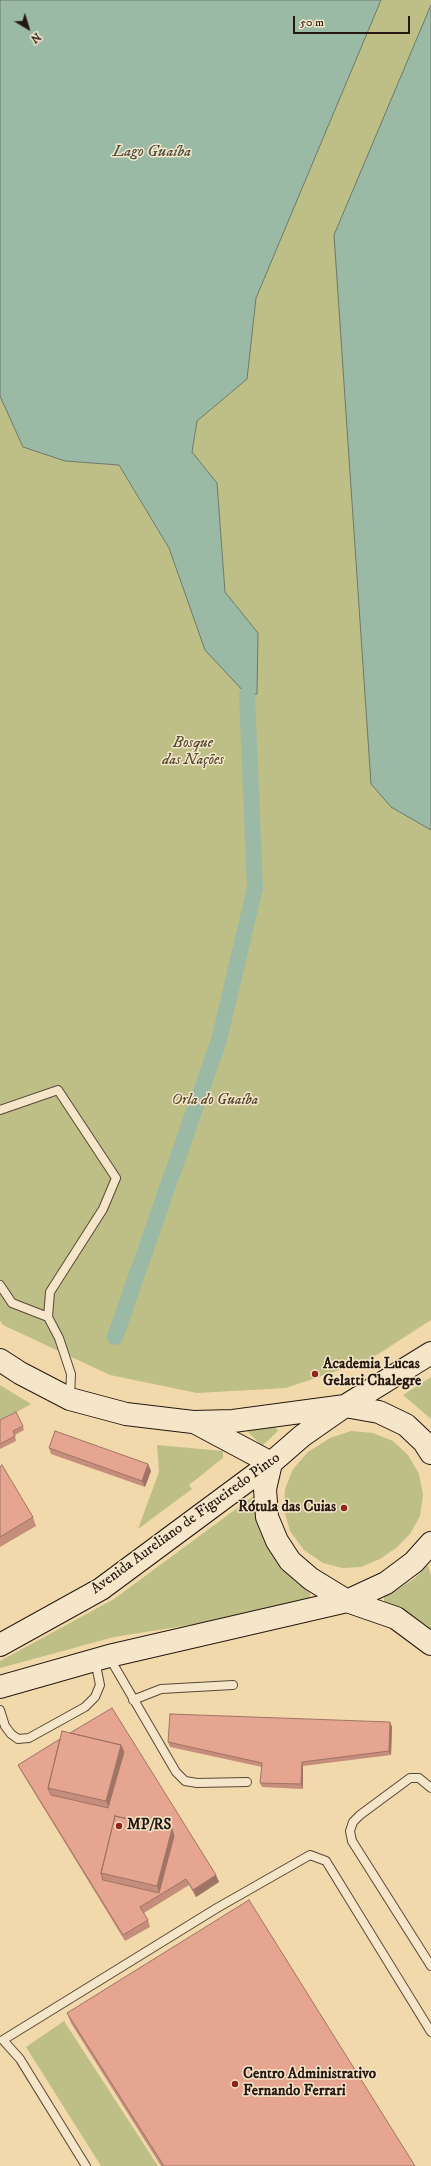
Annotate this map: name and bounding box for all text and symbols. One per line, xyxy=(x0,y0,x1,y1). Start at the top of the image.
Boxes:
north arrow xyxy=(8,8,48,48)
scale bar xyxy=(295,8,412,34)
text: 50 m xyxy=(300,15,324,30)
text: N xyxy=(28,29,43,46)
water label: Lago Guaíba xyxy=(113,143,191,163)
park label: Bosque das Nações xyxy=(162,735,224,770)
park label: Orla do Guaíba xyxy=(172,1092,258,1110)
place label: Academia Lucas Gelatti Chalegre xyxy=(323,1356,421,1391)
marker: Academia Lucas Gelatti Chalegre xyxy=(310,1369,320,1379)
street label: Avenida Aureliano de Figueiredo Pinto xyxy=(88,1449,284,1599)
place label: Rótula das Cuias xyxy=(238,1499,336,1517)
marker: Rótula das Cuias xyxy=(339,1503,349,1513)
place label: MP/RS xyxy=(127,1817,171,1835)
marker: MP/RS xyxy=(114,1821,124,1831)
place label: Centro Administrativo Fernando Ferrari xyxy=(243,2066,376,2101)
marker: Centro Administrativo Fernando Ferrari xyxy=(230,2079,240,2089)

